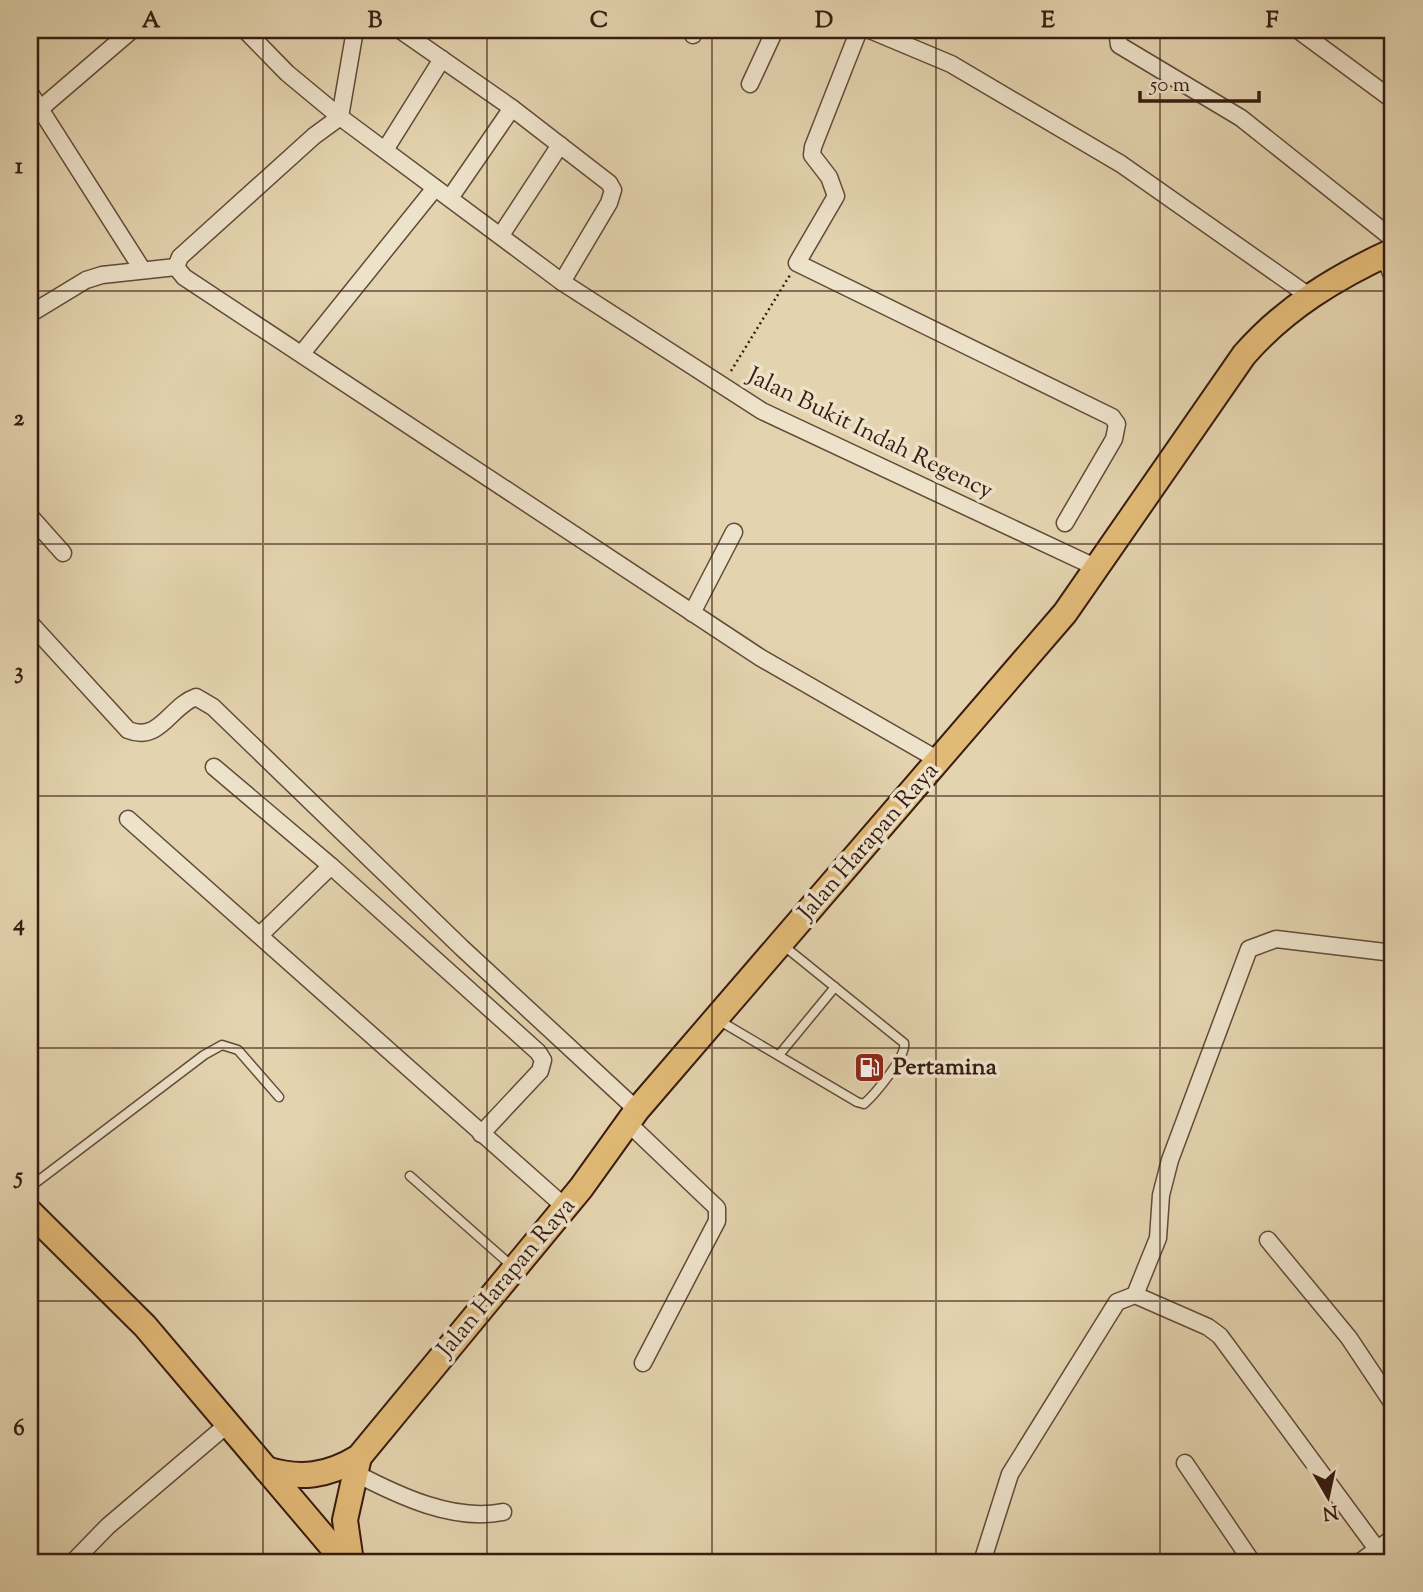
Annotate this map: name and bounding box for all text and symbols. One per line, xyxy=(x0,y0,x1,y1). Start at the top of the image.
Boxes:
text: A xyxy=(142,5,161,38)
text: B xyxy=(368,5,383,38)
text: C xyxy=(590,5,608,38)
text: D xyxy=(815,5,833,38)
text: E xyxy=(1041,5,1055,38)
text: F xyxy=(1266,5,1279,38)
scale bar xyxy=(1140,60,1258,104)
text: 50 m xyxy=(1149,71,1190,101)
text: 1 xyxy=(15,151,23,184)
street label: Jalan Bukit Indah Regency xyxy=(740,359,999,508)
text: 2 xyxy=(14,403,25,436)
text: 3 xyxy=(14,656,24,689)
street label: Jalan Harapan Raya xyxy=(789,756,947,930)
text: 4 xyxy=(12,908,25,941)
fuel station icon: Pertamina xyxy=(853,1051,887,1085)
place label: Pertamina xyxy=(893,1051,998,1085)
text: 5 xyxy=(13,1161,23,1194)
street label: Jalan Harapan Raya xyxy=(429,1191,584,1367)
text: 6 xyxy=(13,1413,25,1446)
north arrow xyxy=(1294,1462,1364,1532)
text: N xyxy=(1321,1497,1340,1526)

